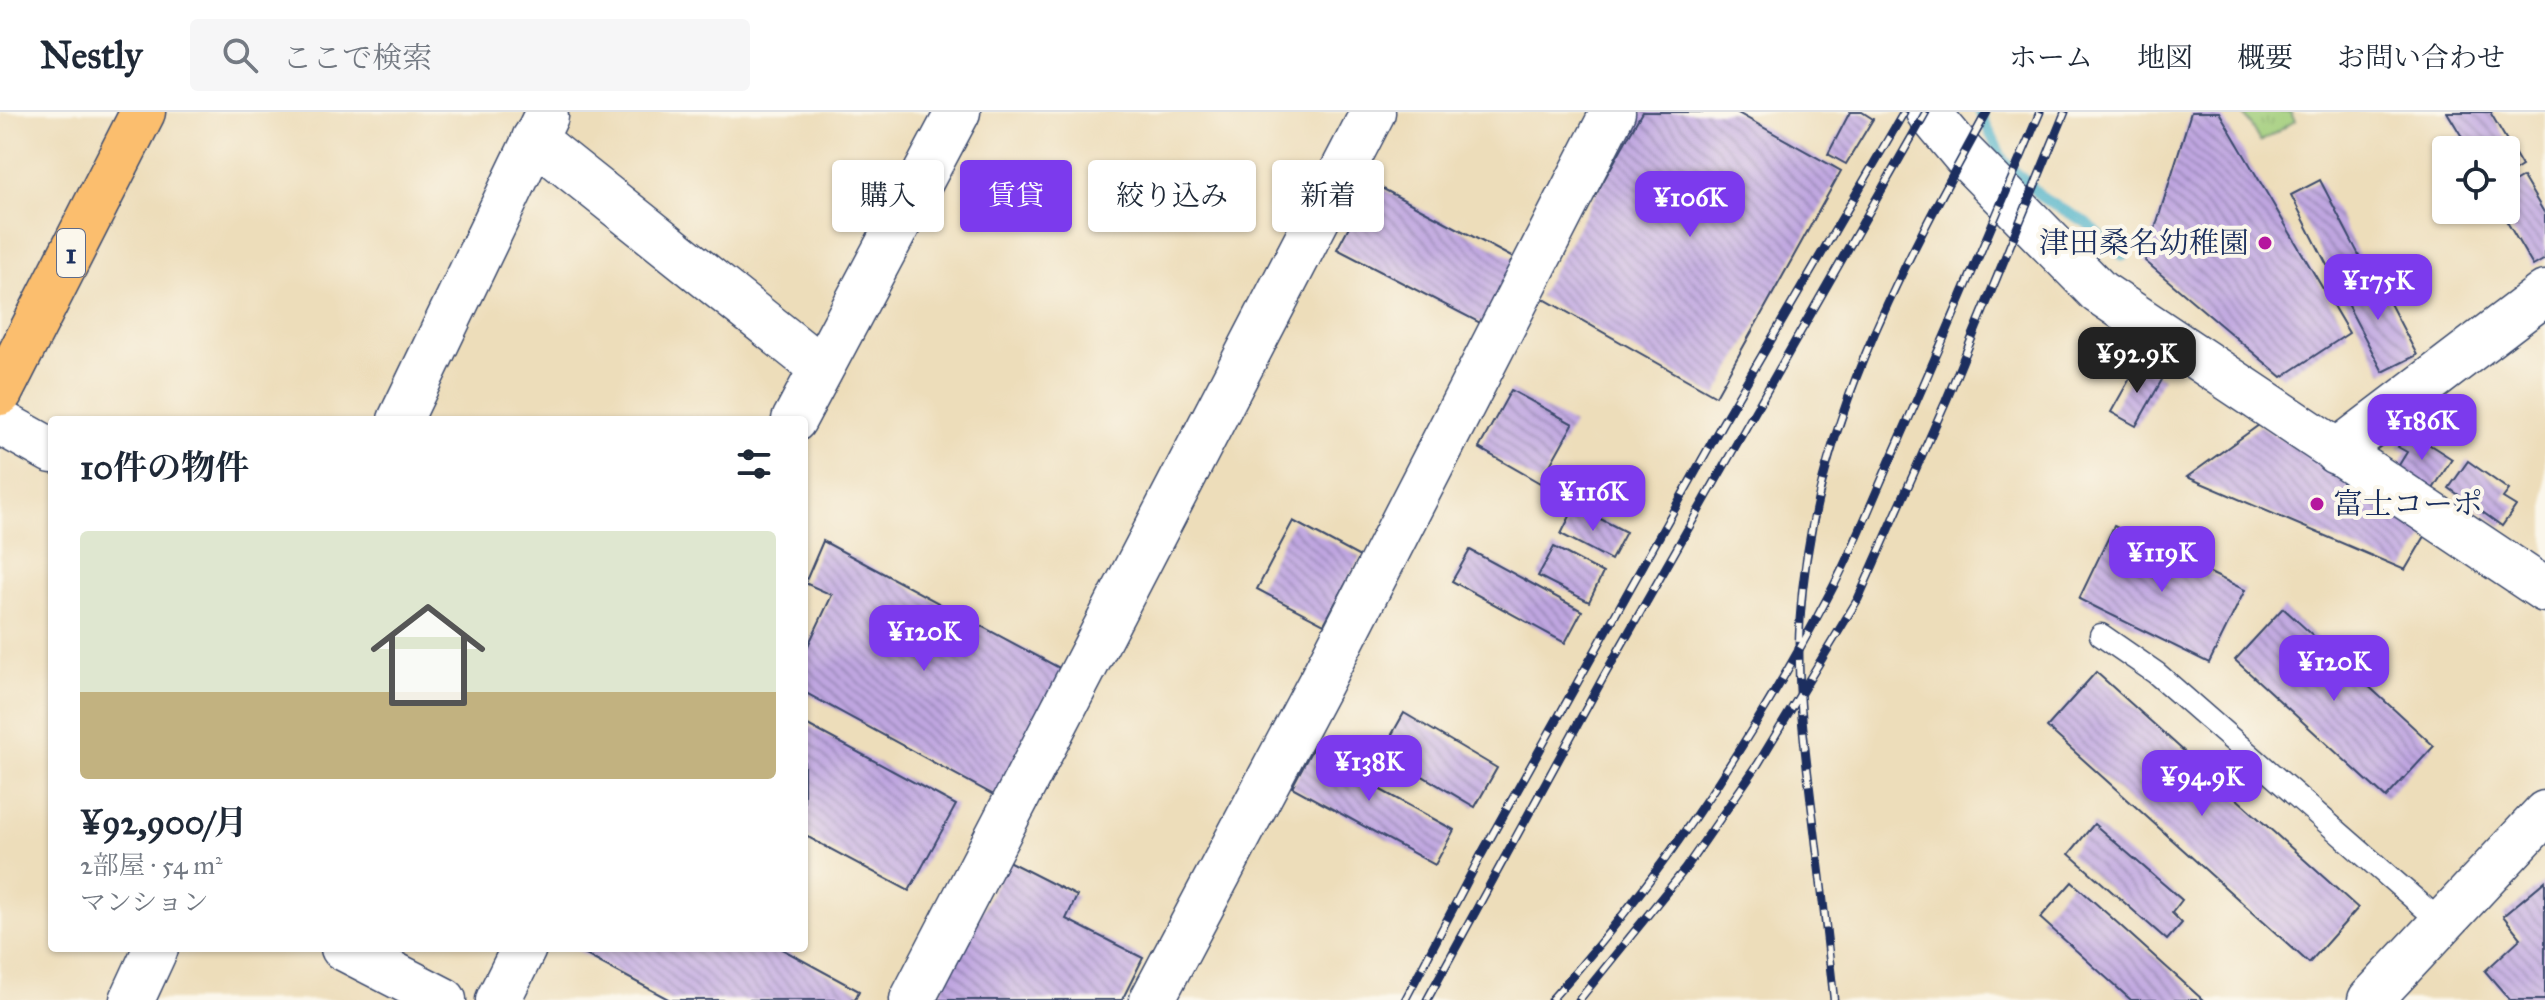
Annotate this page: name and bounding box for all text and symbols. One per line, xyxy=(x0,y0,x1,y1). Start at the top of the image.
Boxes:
search box xyxy=(190,19,750,91)
text: Nestly xyxy=(40,32,142,78)
icon: search xyxy=(218,33,262,77)
text: ここで検索 xyxy=(282,40,432,76)
text: ホーム xyxy=(2009,40,2093,75)
text: 地図 xyxy=(2137,40,2193,75)
text: 概要 xyxy=(2237,40,2293,75)
text: お問い合わせ xyxy=(2337,40,2505,75)
map controls xyxy=(2432,136,2520,224)
button: locate xyxy=(2432,136,2520,224)
chip: 購入 xyxy=(832,160,944,232)
chip: 賃貸 xyxy=(960,160,1072,232)
chip: 絞り込み xyxy=(1088,160,1256,232)
chip: 新着 xyxy=(1272,160,1384,232)
pin: ¥106K xyxy=(1634,171,1746,239)
text: ¥106K xyxy=(1653,181,1727,213)
place label: 津田桑名幼稚園 xyxy=(2039,225,2249,261)
road number: 1 xyxy=(57,229,85,277)
marker: 津田桑名幼稚園 xyxy=(2256,234,2274,252)
pin: ¥175K xyxy=(2322,254,2434,322)
text: ¥175K xyxy=(2342,264,2414,296)
pin: ¥92.9K xyxy=(2072,327,2202,395)
text: ¥92.9K xyxy=(2096,337,2178,369)
pin: ¥186K xyxy=(2366,394,2478,462)
text: ¥186K xyxy=(2386,404,2458,436)
icon: filters xyxy=(732,442,776,486)
text: 10件の物件 xyxy=(80,447,249,488)
pin: ¥116K xyxy=(1537,465,1649,533)
text: ¥116K xyxy=(1558,475,1628,507)
place label: 富士コーポ xyxy=(2333,486,2483,522)
marker: 富士コーポ xyxy=(2308,495,2326,513)
pin: ¥119K xyxy=(2106,526,2218,594)
text: ¥119K xyxy=(2127,536,2197,568)
icon: home xyxy=(356,583,500,727)
pin: ¥120K xyxy=(868,605,980,673)
text: ¥120K xyxy=(887,615,961,647)
pin: ¥120K xyxy=(2278,635,2390,703)
text: ¥120K xyxy=(2297,645,2371,677)
pin: ¥138K xyxy=(1313,735,1425,803)
text: ¥138K xyxy=(1334,745,1404,777)
pin: ¥94.9K xyxy=(2137,750,2267,818)
text: ¥94.9K xyxy=(2160,760,2244,792)
text: ¥92,900/月 xyxy=(80,802,248,843)
text: 2部屋 · 54 m² xyxy=(80,849,223,881)
text: マンション xyxy=(80,886,209,918)

